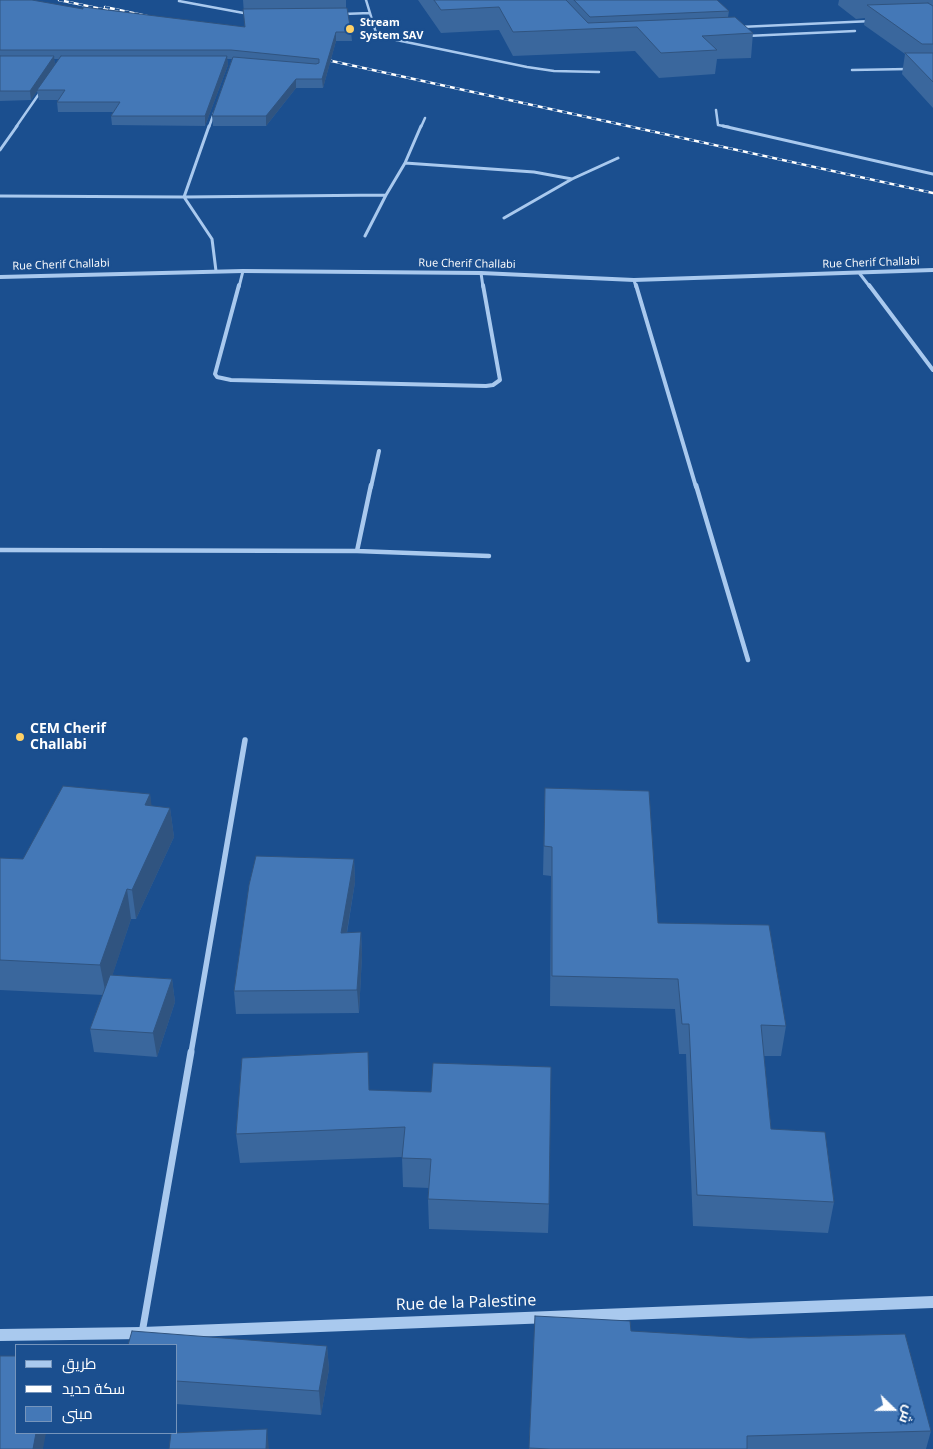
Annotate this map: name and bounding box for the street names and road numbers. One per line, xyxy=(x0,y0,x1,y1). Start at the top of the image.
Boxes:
street label: Rue Cherif Challabi xyxy=(822,255,920,271)
street label: Rue Cherif Challabi xyxy=(12,257,110,273)
street label: Rue Cherif Challabi xyxy=(418,257,516,271)
street label: Rue de la Palestine xyxy=(395,1291,537,1315)

